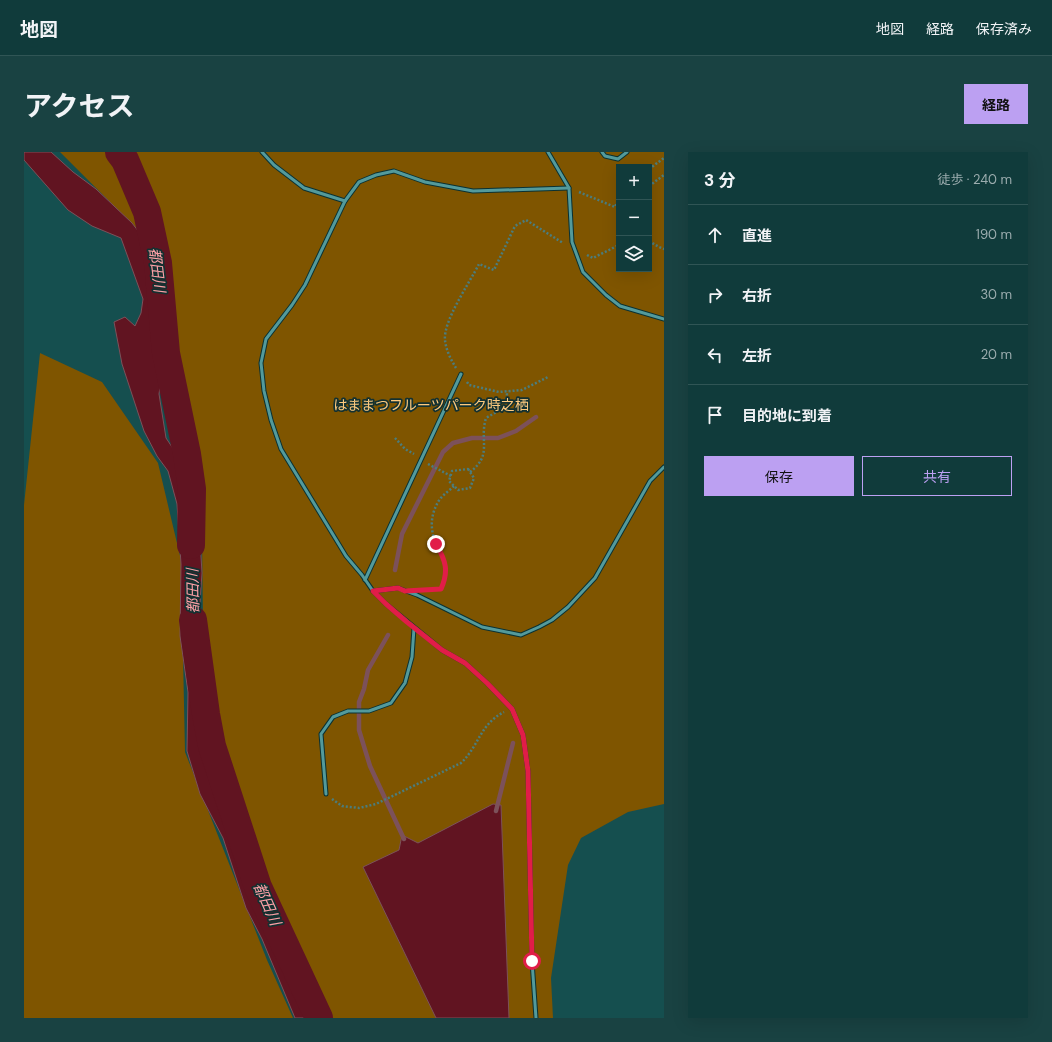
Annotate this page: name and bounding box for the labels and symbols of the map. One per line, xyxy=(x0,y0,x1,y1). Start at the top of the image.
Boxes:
water label: 都田川 xyxy=(144,246,170,296)
park label: はままつフルーツパーク時之栖 xyxy=(333,396,529,414)
route end xyxy=(427,535,445,553)
water label: 都田川 xyxy=(183,566,203,614)
water label: 都田川 xyxy=(249,879,286,930)
route start xyxy=(523,952,541,970)

